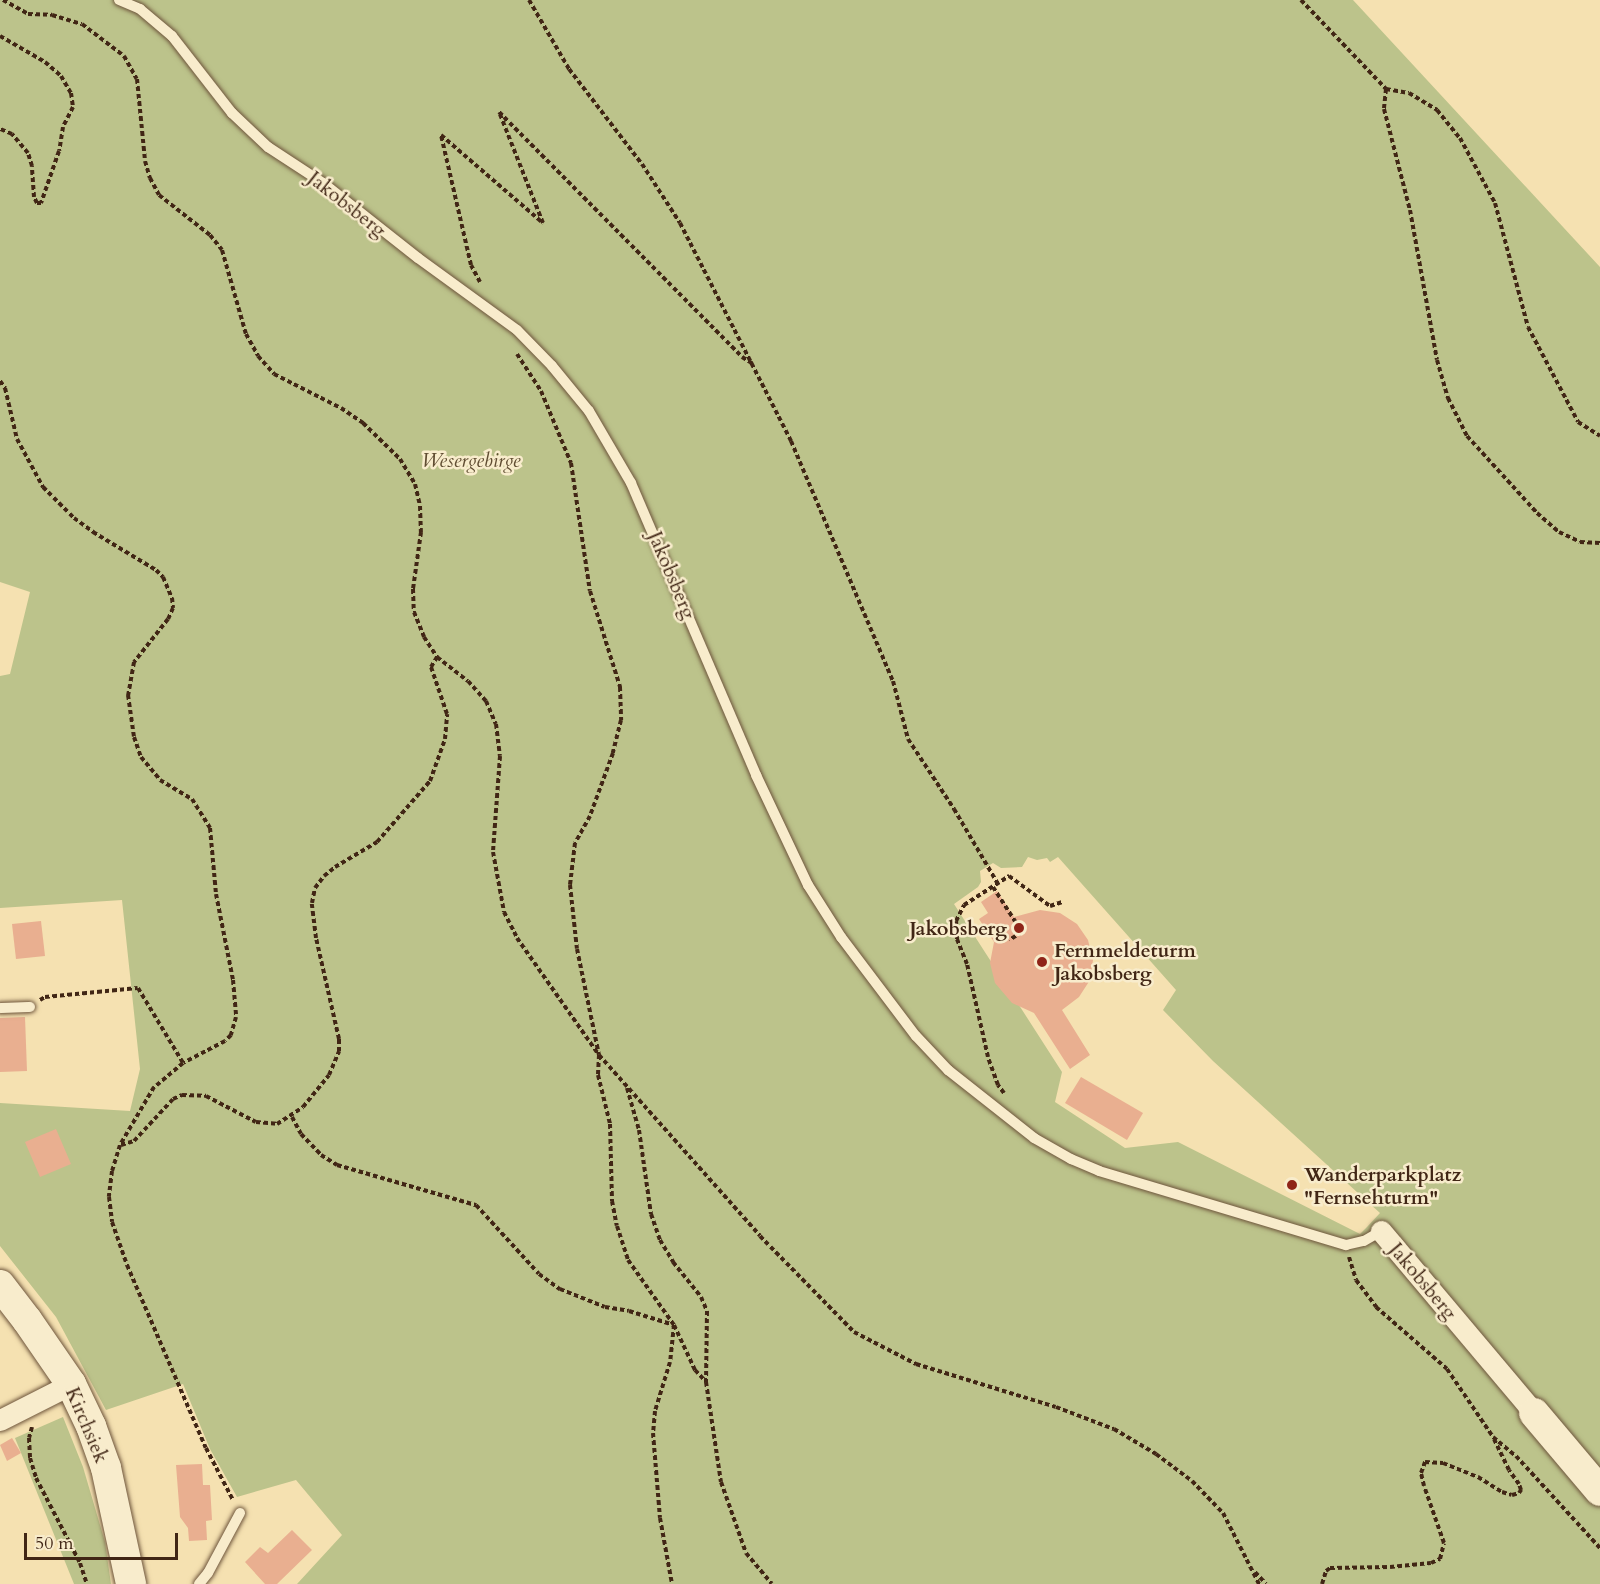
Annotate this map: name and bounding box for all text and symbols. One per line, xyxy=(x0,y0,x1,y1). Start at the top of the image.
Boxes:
street label: Jakobsberg xyxy=(303,166,391,242)
park label: Wesergebirge xyxy=(421,448,521,472)
street label: Jakobsberg xyxy=(643,528,701,622)
place label: Jakobsberg xyxy=(909,916,1007,940)
marker: Jakobsberg xyxy=(1012,921,1026,935)
place label: Fernmeldeturm Jakobsberg xyxy=(1054,939,1196,986)
marker: Fernmeldeturm Jakobsberg xyxy=(1035,955,1049,969)
place label: Wanderparkplatz "Fernsehturm" xyxy=(1304,1162,1461,1209)
marker: Wanderparkplatz "Fernsehturm" xyxy=(1285,1178,1299,1192)
street label: Jakobsberg xyxy=(1384,1238,1462,1324)
street label: Kirchsiek xyxy=(60,1383,114,1467)
scale bar xyxy=(27,1521,182,1559)
text: 50 m xyxy=(35,1531,74,1556)

